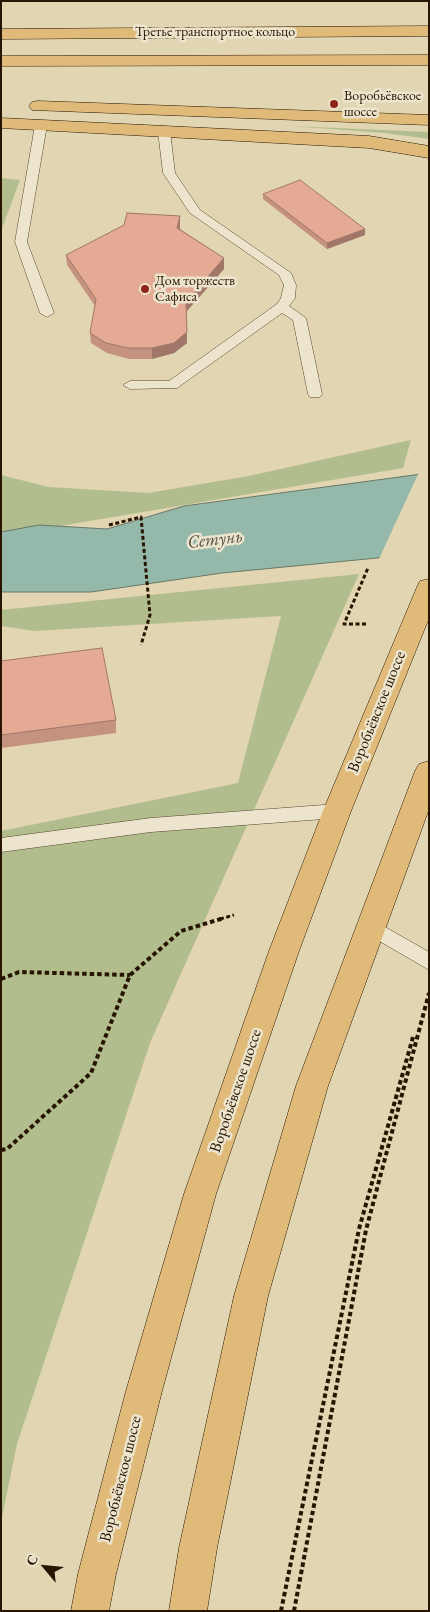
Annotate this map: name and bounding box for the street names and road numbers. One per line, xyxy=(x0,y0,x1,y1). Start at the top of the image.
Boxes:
street label: Третье транспортное кольцо xyxy=(135,24,295,40)
street label: Воробьёвское шоссе xyxy=(344,649,410,775)
street label: Воробьёвское шоссе xyxy=(206,1027,266,1155)
street label: Воробьёвское шоссе xyxy=(96,1414,146,1544)

